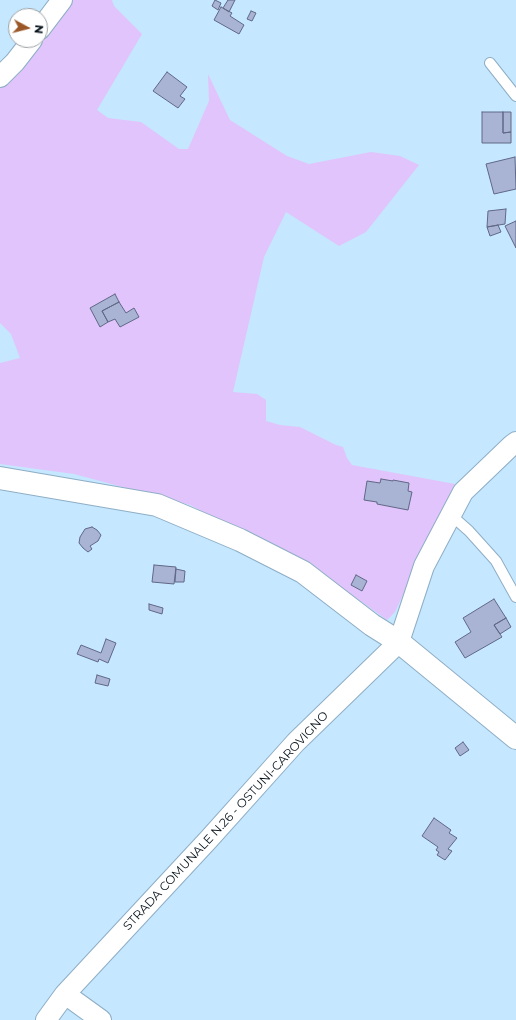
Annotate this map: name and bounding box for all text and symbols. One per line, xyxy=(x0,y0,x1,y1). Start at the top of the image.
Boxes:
north arrow xyxy=(8,8,48,48)
text: N xyxy=(31,24,46,35)
street label: STRADA COMUNALE N.26 - OSTUNI-CAROVIGNO xyxy=(120,709,332,933)

